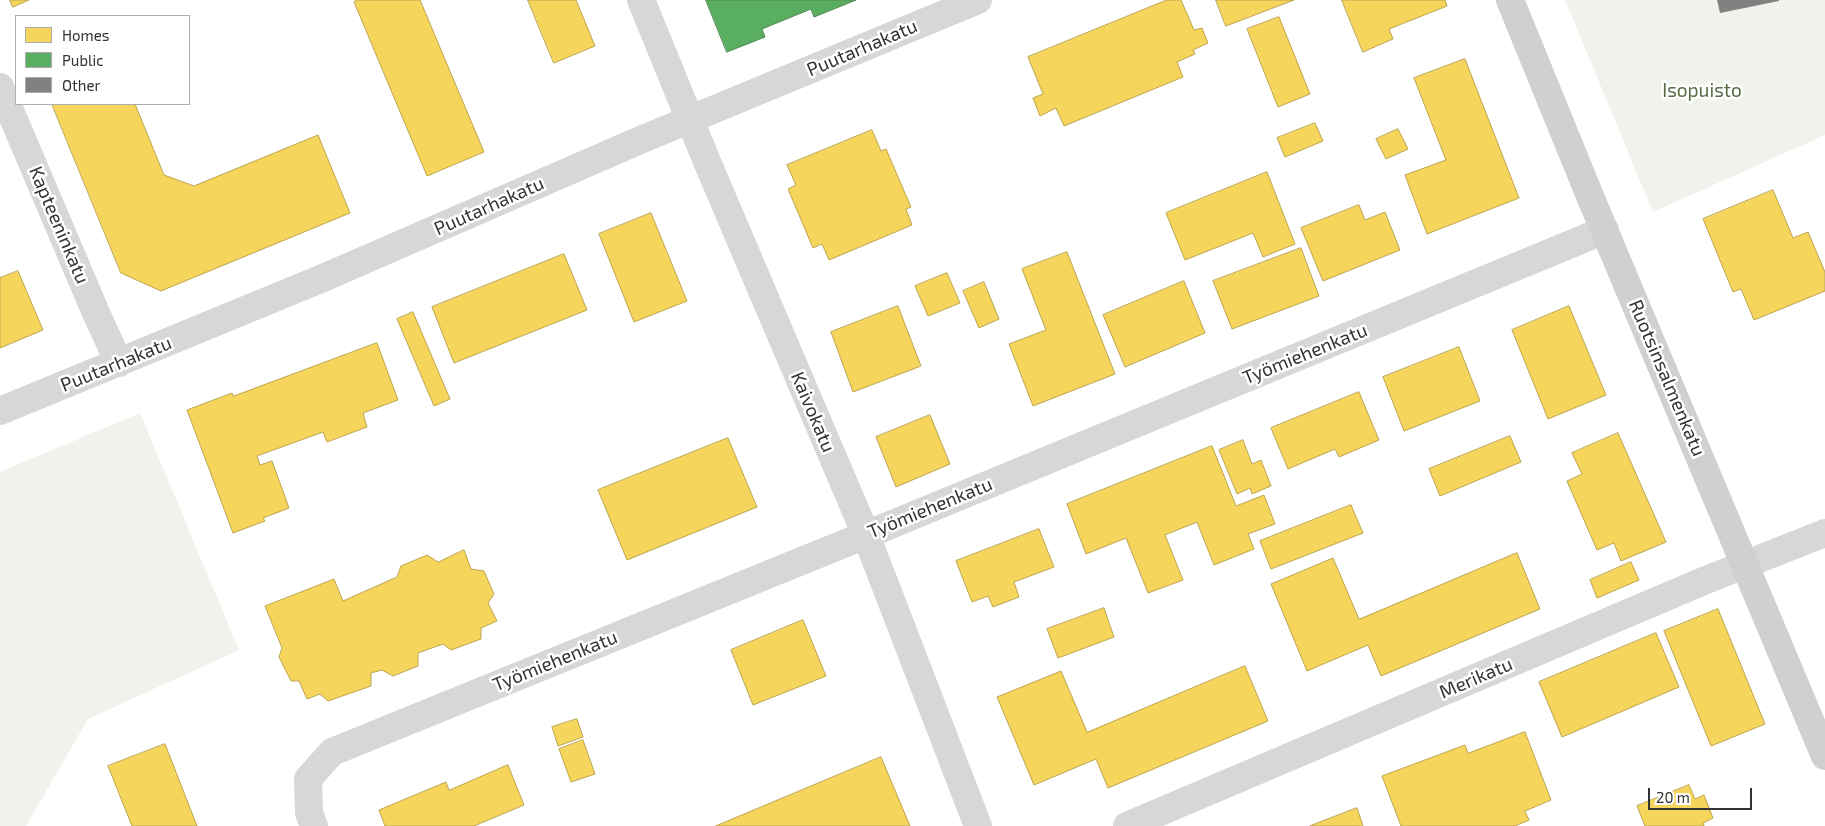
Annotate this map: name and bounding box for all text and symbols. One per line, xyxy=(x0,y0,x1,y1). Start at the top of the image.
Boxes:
street label: Puutarhakatu xyxy=(803,14,921,82)
legend xyxy=(15,15,190,105)
text: Homes xyxy=(62,26,109,44)
text: Public xyxy=(62,51,103,69)
text: Other xyxy=(62,76,101,94)
park label: Isopuisto xyxy=(1662,80,1742,102)
street label: Kapteeninkatu xyxy=(24,163,94,287)
street label: Puutarhakatu xyxy=(431,172,547,240)
street label: Ruotsinsalmenkatu xyxy=(1624,296,1710,460)
street label: Työmiehenkatu xyxy=(1239,319,1371,389)
street label: Puutarhakatu xyxy=(57,331,175,397)
street label: Kaivokatu xyxy=(786,368,840,456)
street label: Työmiehenkatu xyxy=(864,473,996,543)
street label: Työmiehenkatu xyxy=(489,626,621,696)
street label: Merikatu xyxy=(1436,652,1516,704)
scale bar xyxy=(1650,778,1754,810)
text: 20 m xyxy=(1656,788,1690,806)

